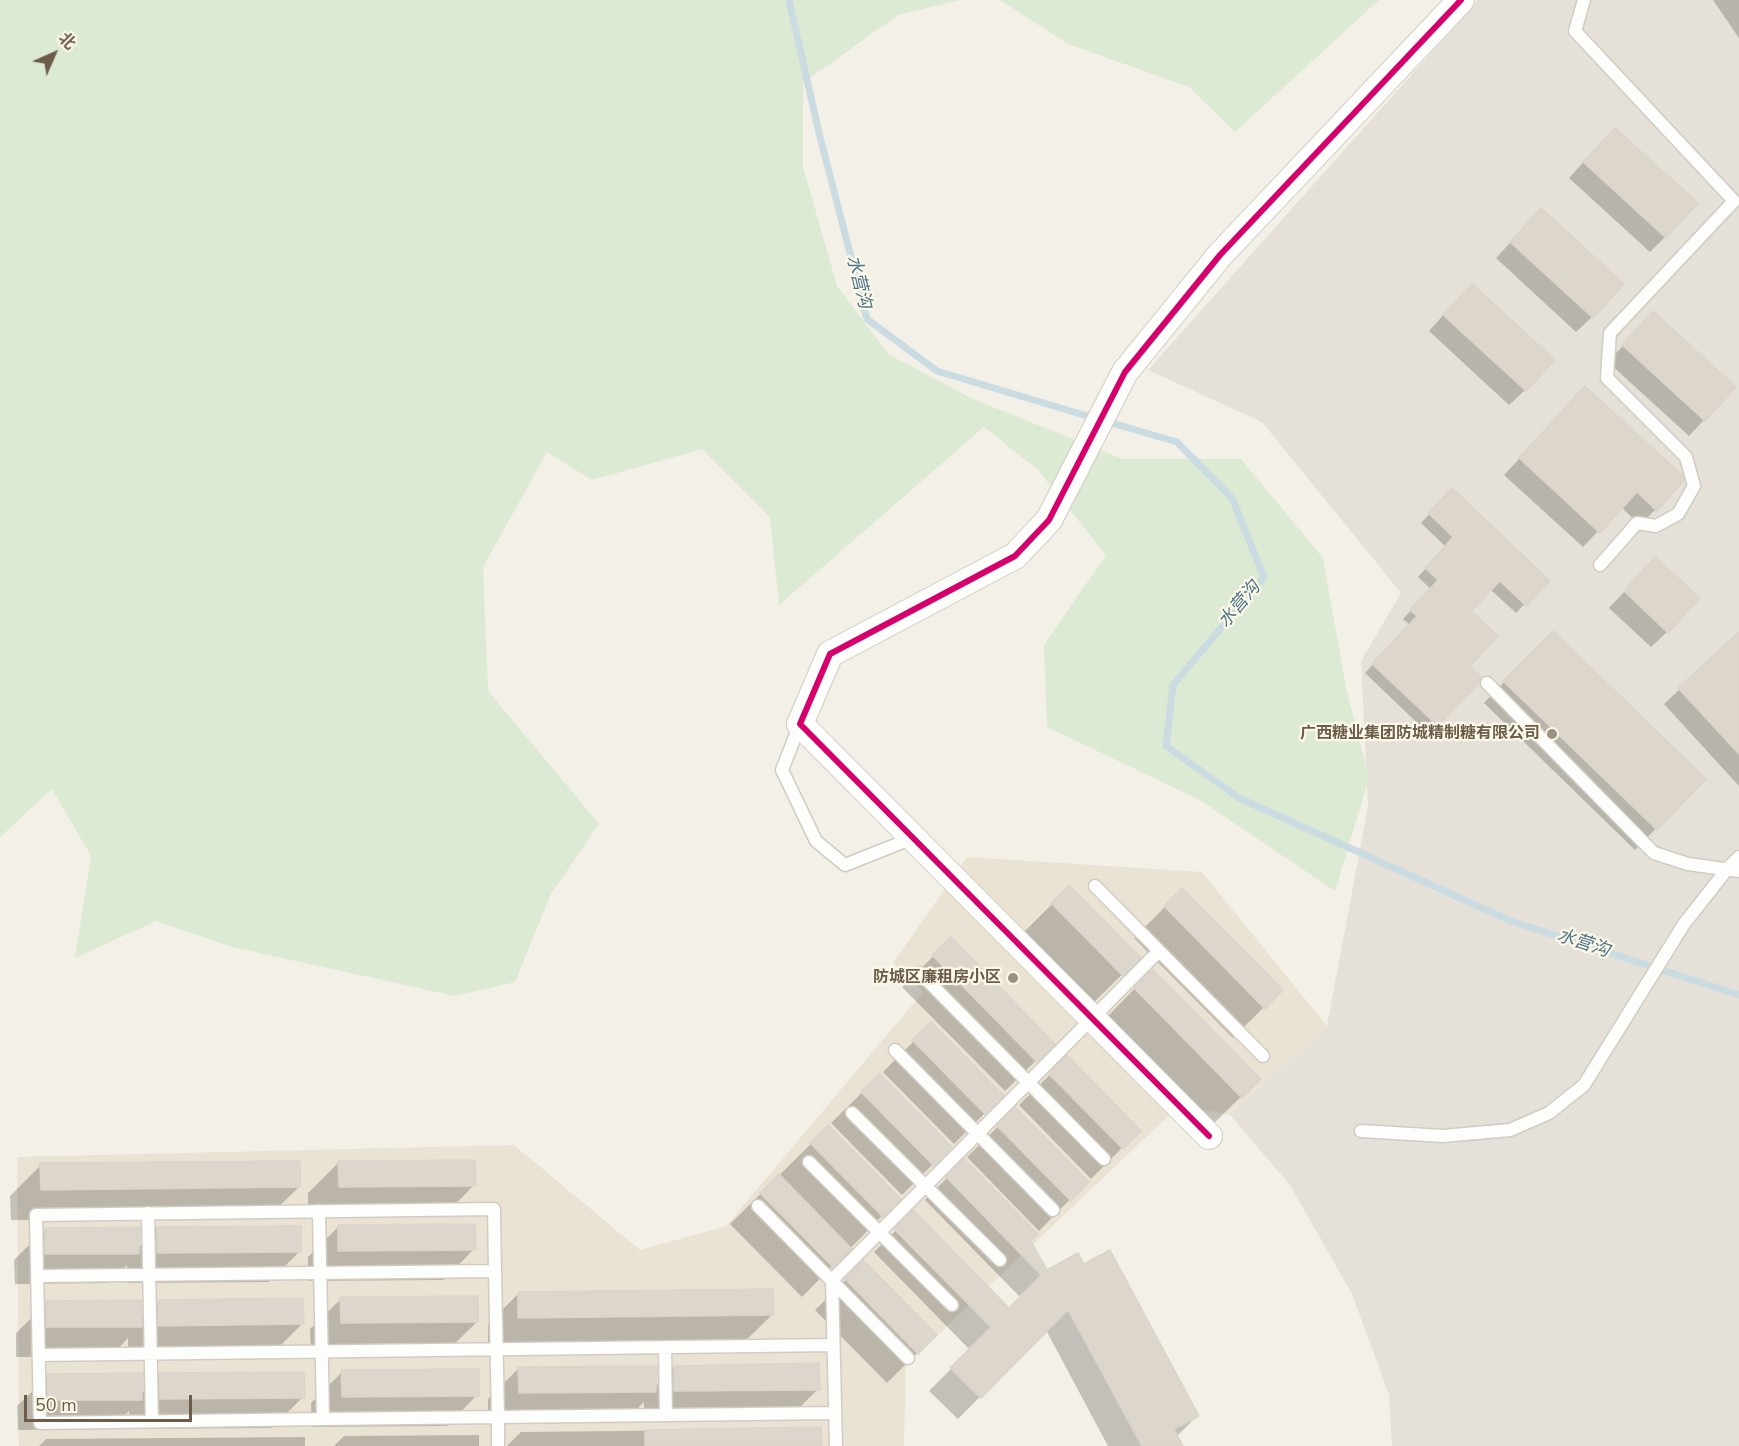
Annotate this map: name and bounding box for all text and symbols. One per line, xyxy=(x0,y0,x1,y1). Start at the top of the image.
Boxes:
north arrow xyxy=(24,24,84,84)
text: 北 xyxy=(53,28,80,55)
water label: 水营沟 xyxy=(841,253,875,311)
water label: 水营沟 xyxy=(1214,577,1266,633)
place label: 广西糖业集团防城精制糖有限公司 xyxy=(1300,724,1540,744)
marker: 广西糖业集团防城精制糖有限公司 xyxy=(1545,727,1559,741)
water label: 水营沟 xyxy=(1554,925,1612,963)
place label: 防城区廉租房小区 xyxy=(873,968,1001,988)
marker: 防城区廉租房小区 xyxy=(1006,971,1020,985)
scale bar xyxy=(27,1383,195,1421)
text: 50 m xyxy=(35,1393,77,1417)

